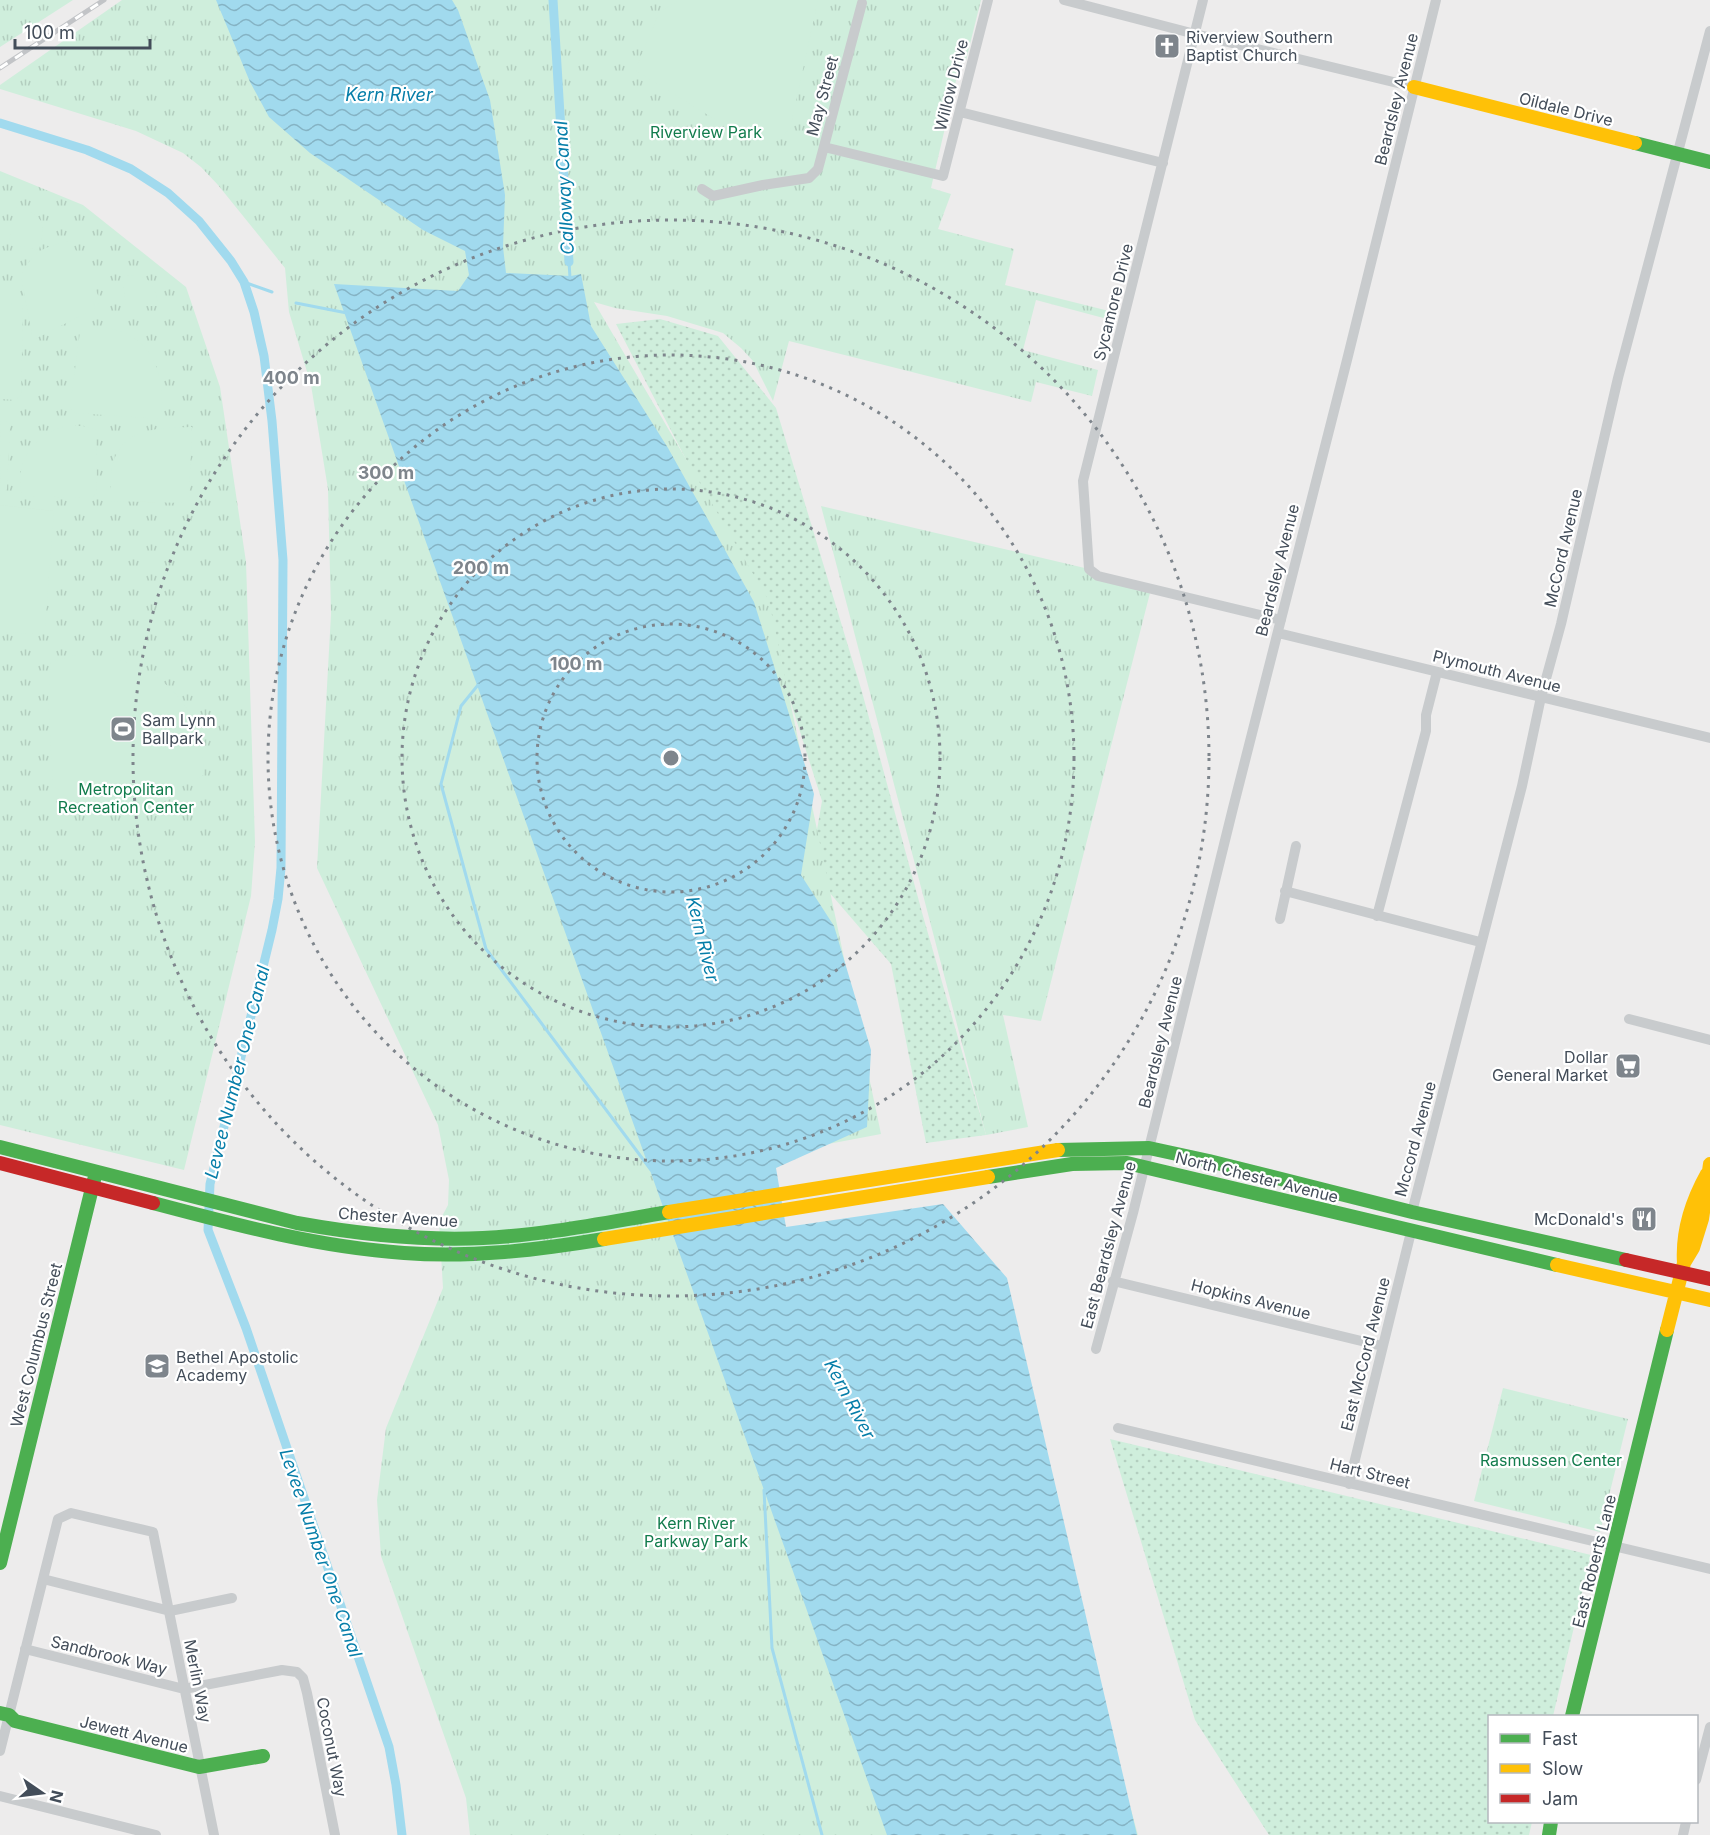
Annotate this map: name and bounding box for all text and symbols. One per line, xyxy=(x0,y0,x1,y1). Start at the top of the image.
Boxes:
scale bar xyxy=(15,12,150,50)
text: 100 m xyxy=(24,22,75,43)
place label: Riverview Southern Baptist Church xyxy=(1186,27,1333,65)
church icon: Riverview Southern Baptist Church xyxy=(1152,31,1182,61)
street label: Beardsley Avenue xyxy=(1370,31,1422,167)
street label: Willow Drive xyxy=(930,37,972,133)
street label: May Street xyxy=(802,54,842,138)
water label: Kern River xyxy=(345,84,434,105)
street label: Oildale Drive xyxy=(1517,88,1615,130)
water label: Calloway Canal xyxy=(550,120,578,255)
park label: Riverview Park xyxy=(650,122,762,142)
street label: Sycamore Drive xyxy=(1089,241,1137,363)
text: 400 m xyxy=(262,367,320,388)
text: 300 m xyxy=(358,462,414,483)
street label: McCord Avenue xyxy=(1540,487,1586,609)
street label: Beardsley Avenue xyxy=(1251,502,1303,638)
text: 200 m xyxy=(453,557,509,578)
street label: Plymouth Avenue xyxy=(1431,645,1563,697)
text: 100 m xyxy=(550,653,602,674)
place label: Sam Lynn Ballpark xyxy=(142,710,216,748)
sports icon: Sam Lynn Ballpark xyxy=(108,714,138,744)
centre of rings xyxy=(661,748,681,768)
park label: Metropolitan Recreation Center xyxy=(58,779,194,817)
water label: Kern River xyxy=(682,894,724,985)
water label: Levee Number One Canal xyxy=(200,963,274,1181)
street label: Beardsley Avenue xyxy=(1134,974,1186,1110)
place label: Dollar General Market xyxy=(1492,1047,1608,1085)
supermarket icon: Dollar General Market xyxy=(1613,1051,1643,1081)
street label: Mccord Avenue xyxy=(1390,1079,1440,1199)
street label: North Chester Avenue xyxy=(1173,1147,1341,1207)
street label: East Beardsley Avenue xyxy=(1076,1159,1140,1331)
street label: Chester Avenue xyxy=(337,1203,459,1231)
restaurant icon: McDonald's xyxy=(1629,1204,1659,1234)
place label: McDonald's xyxy=(1534,1209,1624,1229)
street label: West Columbus Street xyxy=(6,1261,66,1429)
street label: Hopkins Avenue xyxy=(1189,1274,1313,1324)
street label: East McCord Avenue xyxy=(1336,1275,1394,1433)
place label: Bethel Apostolic Academy xyxy=(176,1347,299,1385)
school or university icon: Bethel Apostolic Academy xyxy=(142,1351,172,1381)
water label: Kern River xyxy=(820,1355,880,1444)
water label: Levee Number One Canal xyxy=(275,1446,367,1661)
park label: Rasmussen Center xyxy=(1480,1450,1622,1470)
street label: Hart Street xyxy=(1328,1453,1412,1493)
street label: East Roberts Lane xyxy=(1568,1492,1620,1630)
park label: Kern River Parkway Park xyxy=(644,1513,748,1551)
street label: Sandbrook Way xyxy=(49,1631,169,1679)
street label: Merlin Way xyxy=(180,1638,216,1724)
street label: Coconut Way xyxy=(313,1695,351,1799)
street label: Jewett Avenue xyxy=(78,1711,190,1757)
legend xyxy=(1488,1715,1698,1823)
text: Fast xyxy=(1542,1728,1578,1749)
text: Slow xyxy=(1542,1758,1583,1779)
north arrow xyxy=(12,1763,72,1823)
text: N xyxy=(45,1788,68,1805)
text: Jam xyxy=(1542,1788,1578,1809)

